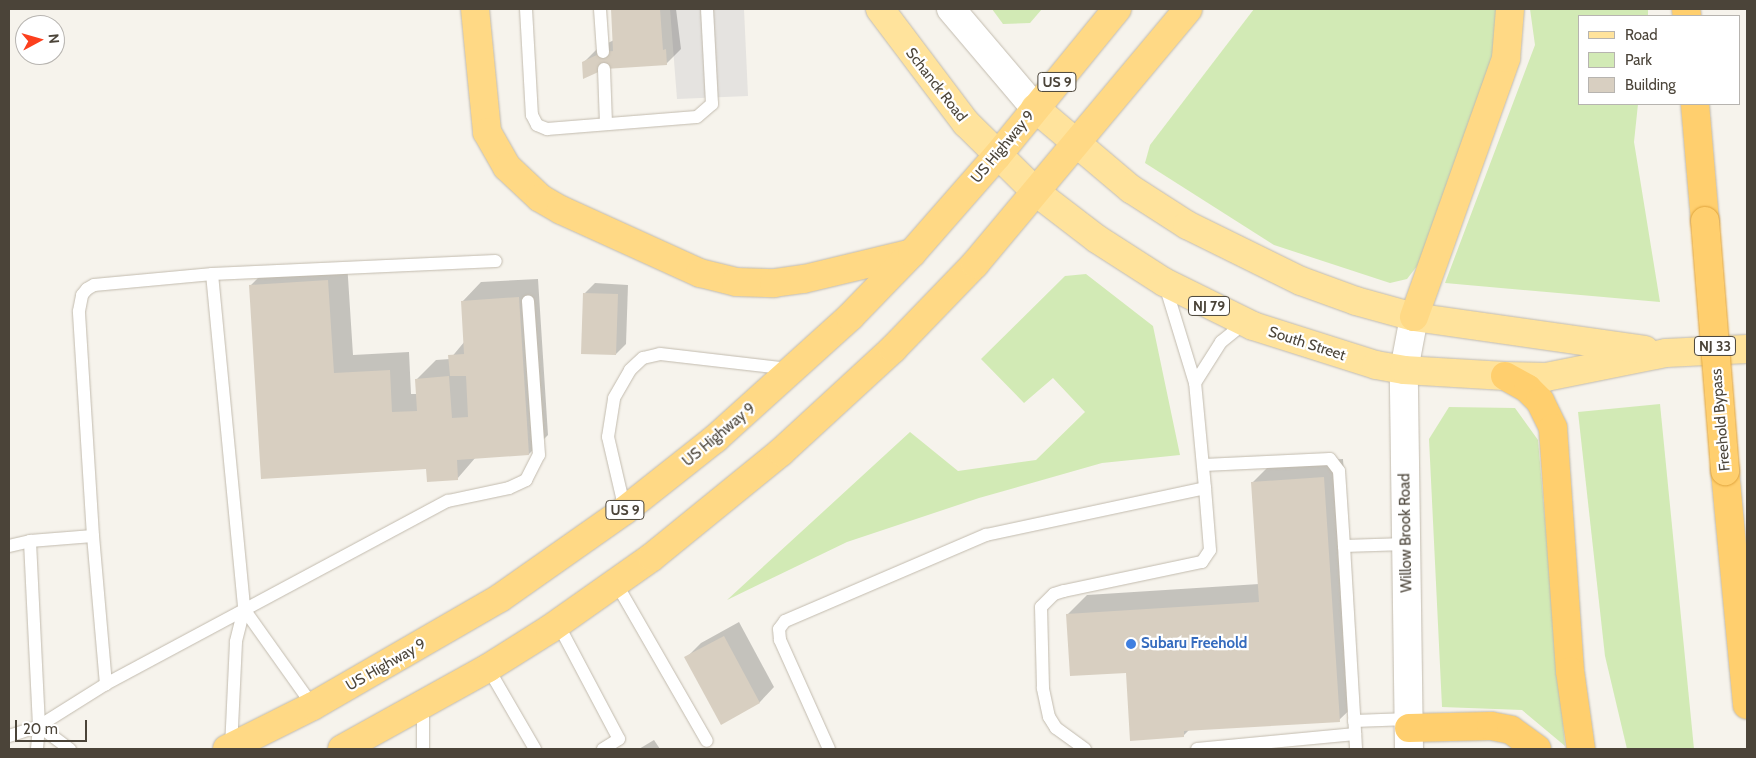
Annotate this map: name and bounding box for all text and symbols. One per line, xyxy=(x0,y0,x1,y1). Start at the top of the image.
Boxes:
north arrow xyxy=(15,15,65,65)
legend xyxy=(1578,15,1741,105)
text: Road xyxy=(1625,26,1658,44)
text: N xyxy=(44,33,63,44)
street label: Schanck Road xyxy=(902,45,970,125)
text: Park xyxy=(1625,51,1652,69)
road number: US 9 xyxy=(1037,70,1077,94)
text: Building xyxy=(1625,76,1676,94)
street label: US Highway 9 xyxy=(967,107,1039,187)
road number: NJ 79 xyxy=(1188,294,1230,318)
street label: South Street xyxy=(1266,323,1348,365)
road number: NJ 33 xyxy=(1694,334,1736,358)
street label: Freehold Bypass xyxy=(1708,368,1734,472)
street label: US Highway 9 xyxy=(679,399,759,471)
street label: Willow Brook Road xyxy=(1396,473,1416,593)
road number: US 9 xyxy=(605,498,645,522)
street label: US Highway 9 xyxy=(343,635,429,695)
place label: Subaru Freehold xyxy=(1141,635,1247,653)
marker: Subaru Freehold xyxy=(1125,638,1137,650)
scale bar xyxy=(18,710,90,742)
text: 20 m xyxy=(23,720,58,738)

